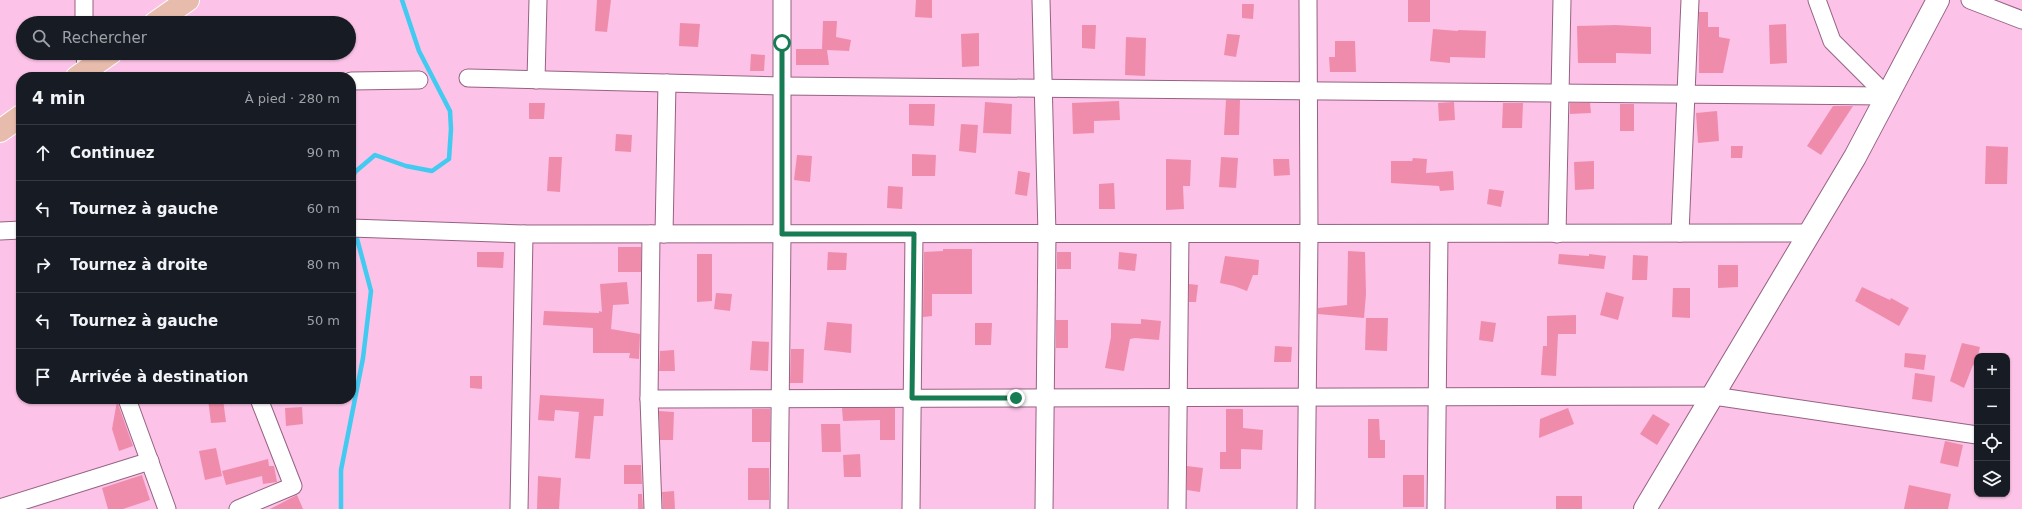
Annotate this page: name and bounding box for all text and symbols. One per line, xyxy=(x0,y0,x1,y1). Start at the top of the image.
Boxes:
search box xyxy=(16,16,356,60)
icon: search xyxy=(30,27,52,49)
text: Rechercher xyxy=(62,29,147,47)
route start xyxy=(773,34,791,52)
text: 4 min xyxy=(32,88,85,108)
text: À pied · 280 m xyxy=(245,91,340,106)
icon: ahead xyxy=(32,142,54,164)
text: Continuez xyxy=(70,144,155,162)
text: 90 m xyxy=(307,145,340,160)
icon: left xyxy=(32,198,54,220)
text: Tournez à gauche xyxy=(70,200,218,218)
text: 60 m xyxy=(307,201,340,216)
icon: right xyxy=(32,254,54,276)
text: Tournez à droite xyxy=(70,256,208,274)
text: 80 m xyxy=(307,257,340,272)
icon: left xyxy=(32,310,54,332)
text: Tournez à gauche xyxy=(70,312,218,330)
text: 50 m xyxy=(307,313,340,328)
map controls xyxy=(1974,353,2010,497)
button: + xyxy=(1974,353,2010,389)
icon: arrive xyxy=(32,366,54,388)
text: Arrivée à destination xyxy=(70,368,248,386)
route end xyxy=(1007,389,1025,407)
button: − xyxy=(1974,389,2010,425)
button: locate xyxy=(1974,425,2010,461)
button: layers xyxy=(1974,461,2010,497)

